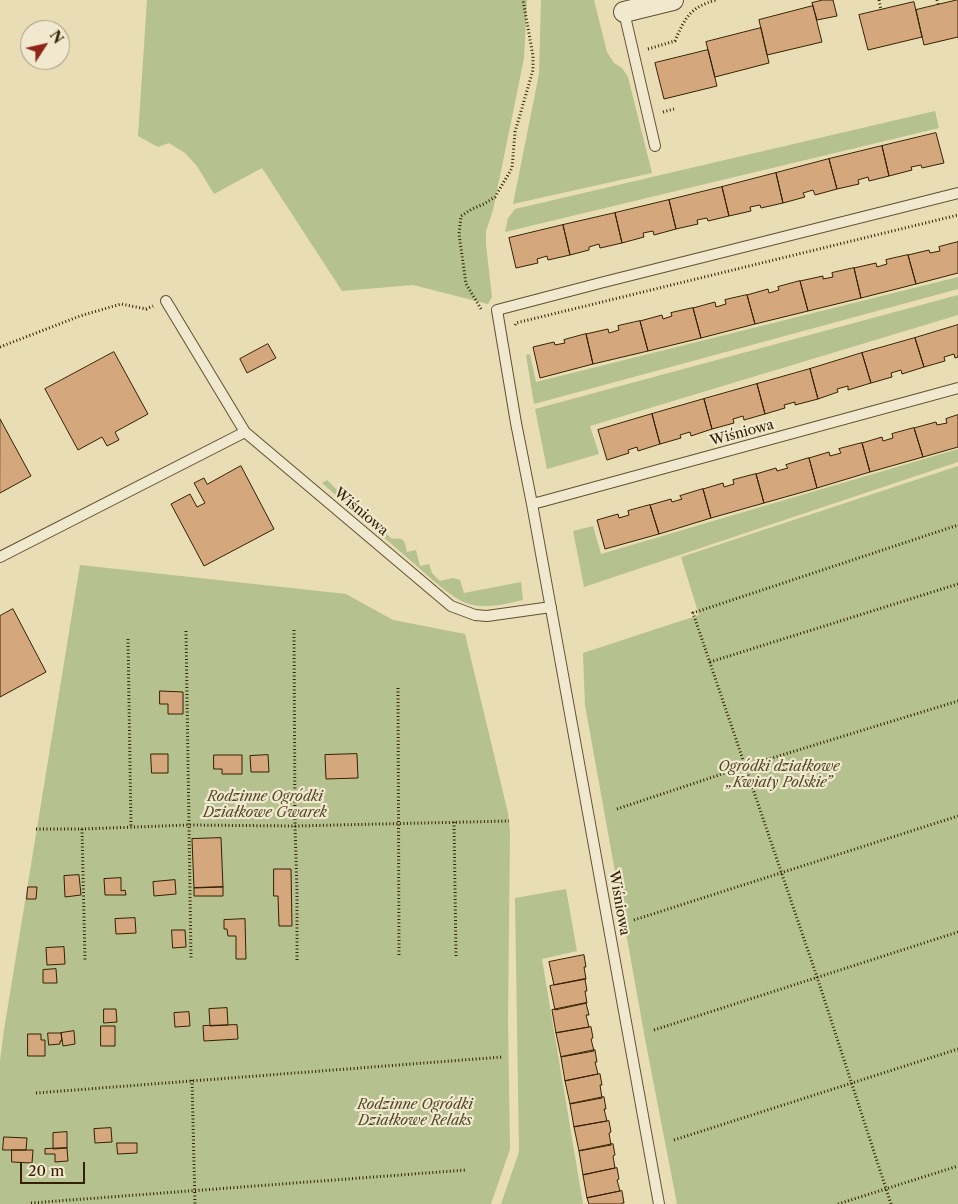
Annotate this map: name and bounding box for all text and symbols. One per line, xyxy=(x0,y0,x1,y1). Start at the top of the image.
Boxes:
north arrow xyxy=(20,20,70,70)
text: N xyxy=(46,27,67,47)
street label: Wiśniowa xyxy=(708,416,776,450)
street label: Wiśniowa xyxy=(331,485,391,539)
park label: Ogródki działkowe „Kwiaty Polskie” xyxy=(718,759,840,792)
park label: Rodzinne Ogródki Działkowe Gwarek xyxy=(203,789,327,822)
street label: Wiśniowa xyxy=(605,869,633,937)
park label: Rodzinne Ogródki Działkowe Relaks xyxy=(357,1097,473,1130)
scale bar xyxy=(22,1152,88,1184)
text: 20 m xyxy=(28,1161,64,1180)

